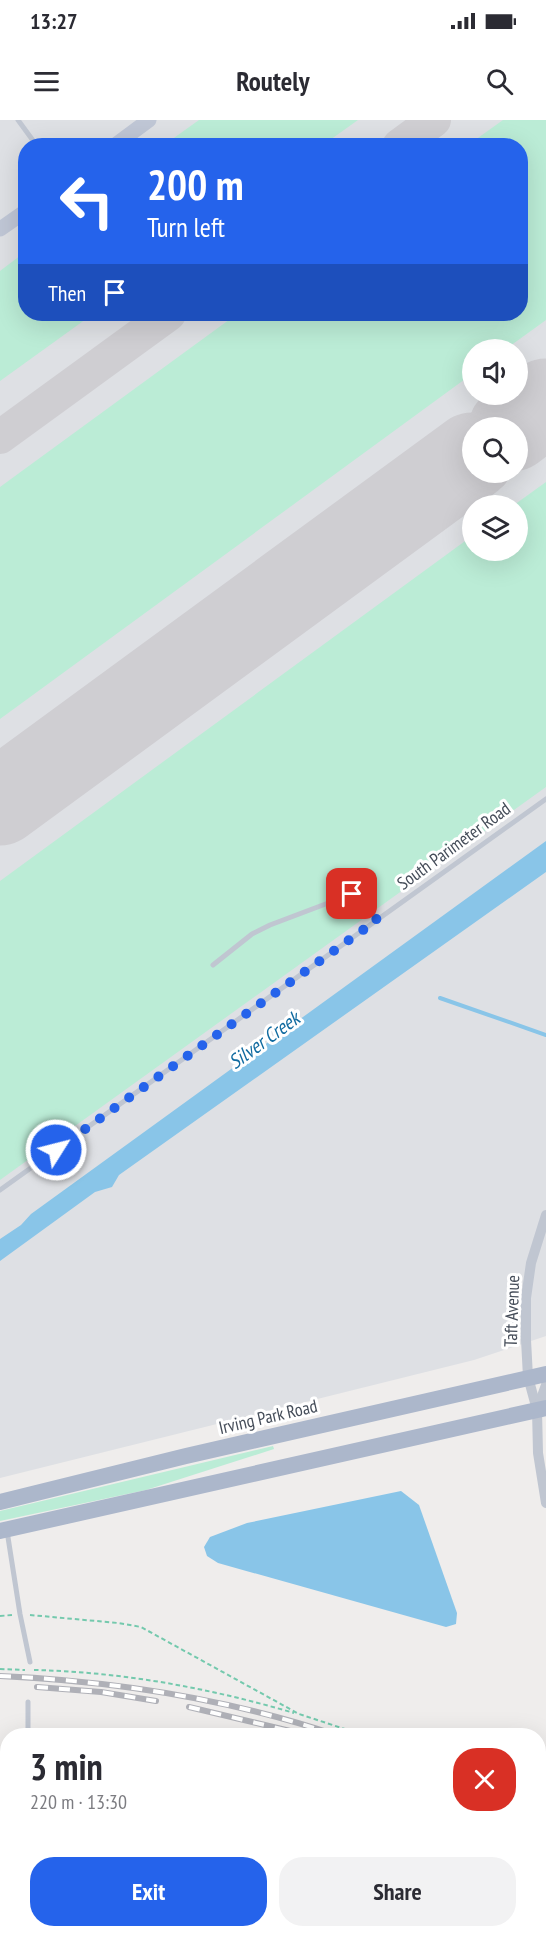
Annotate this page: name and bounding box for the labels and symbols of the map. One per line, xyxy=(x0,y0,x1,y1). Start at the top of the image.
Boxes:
street label: South Parimeter Road xyxy=(393,797,515,894)
pin xyxy=(326,868,377,919)
water label: Silver Creek xyxy=(223,1004,307,1075)
position arrow xyxy=(24,1118,88,1182)
street label: Taft Avenue xyxy=(499,1275,524,1347)
street label: Irving Park Road xyxy=(216,1394,319,1439)

